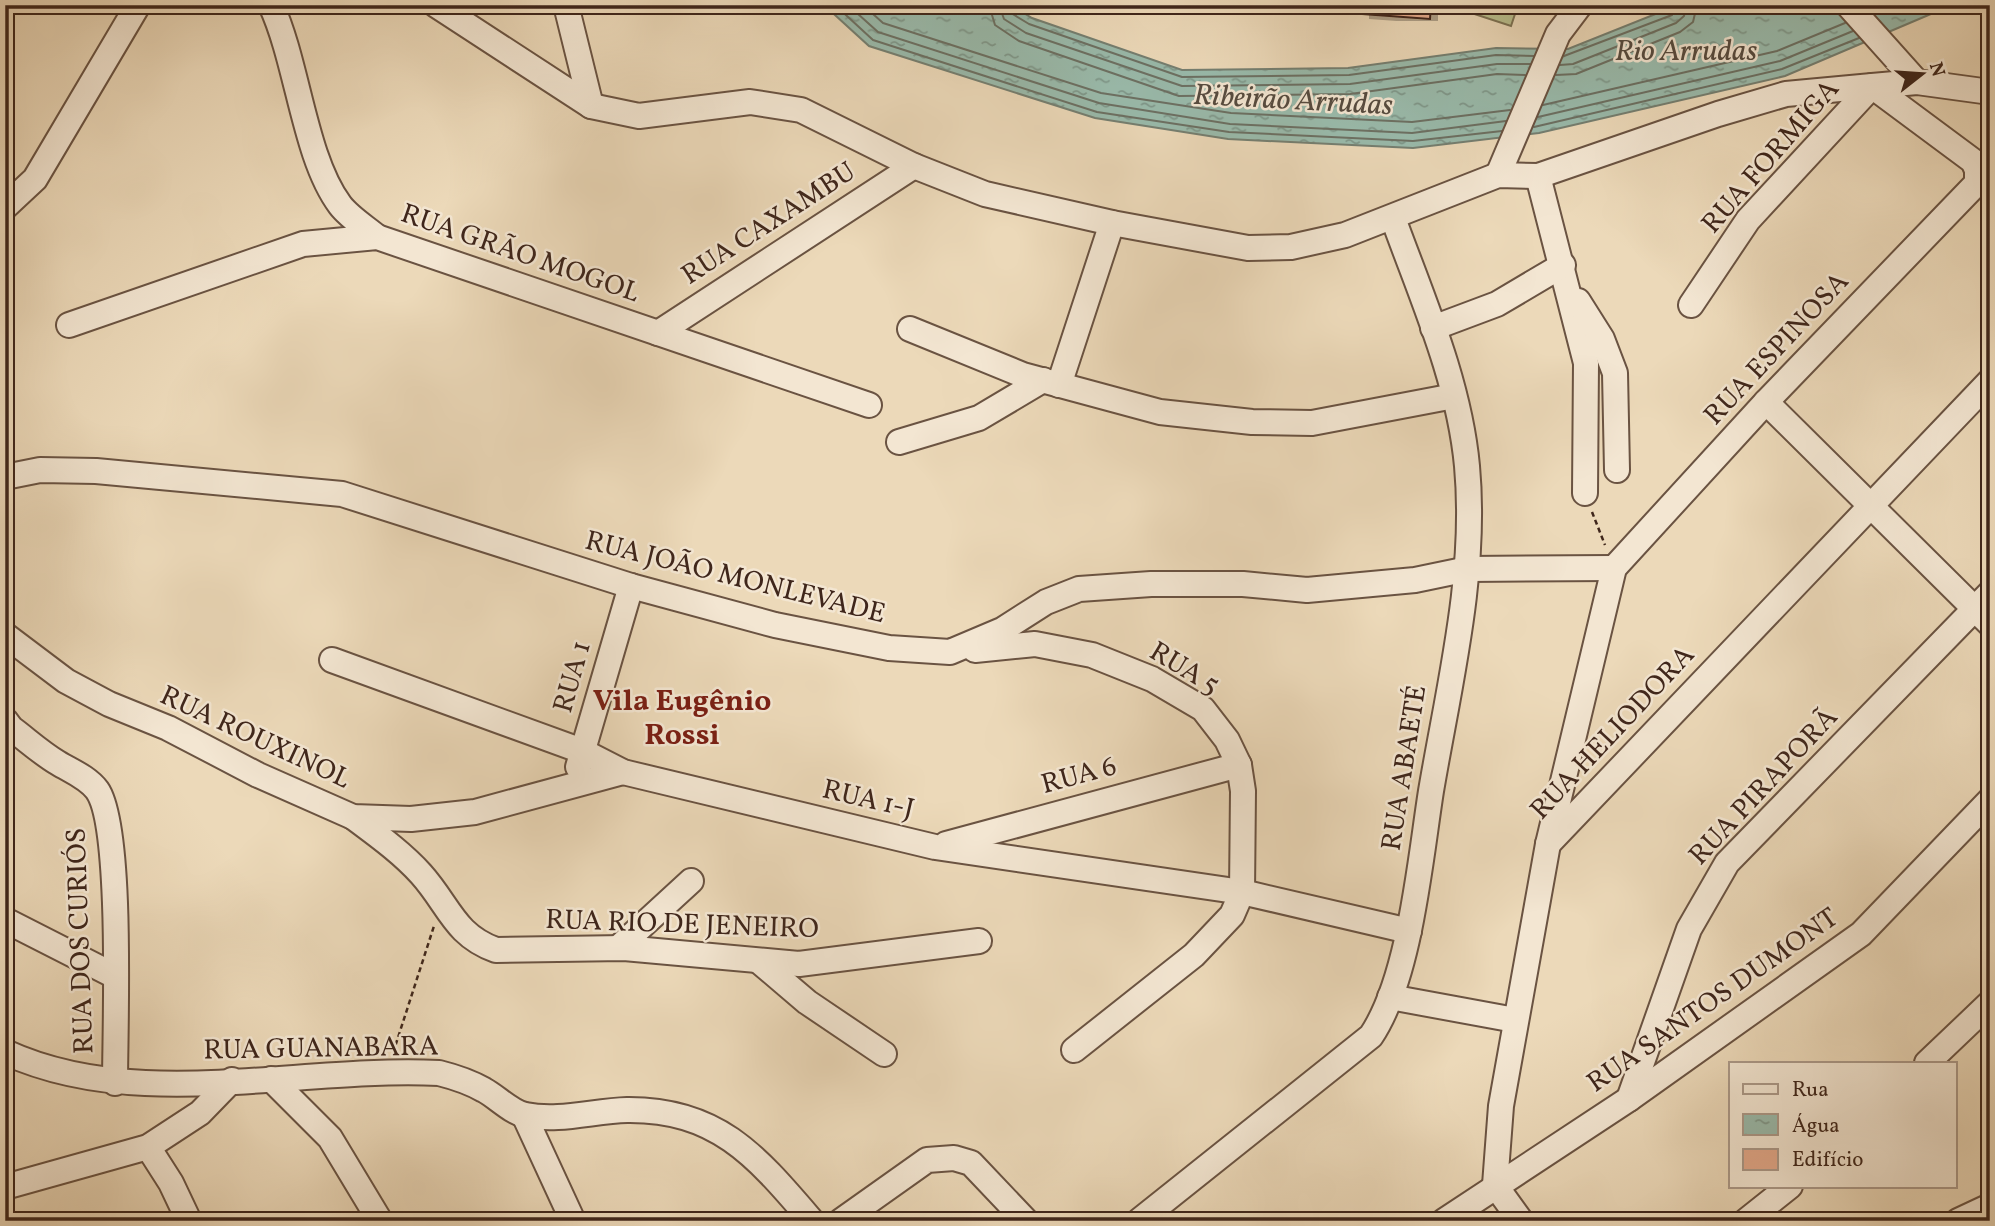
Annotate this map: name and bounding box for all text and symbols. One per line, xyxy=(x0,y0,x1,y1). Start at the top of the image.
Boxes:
water label: Rio Arrudas xyxy=(1615,31,1757,73)
north arrow xyxy=(1886,38,1956,108)
text: N xyxy=(1922,59,1951,80)
street label: RUA FORMIGA xyxy=(1693,71,1849,243)
water label: Ribeirão Arrudas xyxy=(1192,75,1394,127)
street label: RUA CAXAMBU xyxy=(674,153,864,295)
street label: RUA GRÃO MOGOL xyxy=(395,195,645,313)
street label: RUA ESPINOSA xyxy=(1696,263,1859,434)
street label: RUA JOÃO MONLEVADE xyxy=(581,522,889,634)
street label: RUA 5 xyxy=(1142,633,1226,705)
street label: RUA 1 xyxy=(544,636,602,718)
street label: RUA HELIODORA xyxy=(1522,637,1705,829)
street label: RUA ROUXINOL xyxy=(153,677,357,799)
district label: Vila Eugênio Rossi xyxy=(593,681,771,757)
street label: RUA ABAETÉ xyxy=(1373,682,1437,854)
street label: RUA PIRAPORÃ xyxy=(1681,699,1848,874)
street label: RUA 6 xyxy=(1037,747,1121,805)
street label: RUA 1-J xyxy=(818,771,918,829)
street label: RUA DOS CURIÓS xyxy=(58,827,104,1055)
street label: RUA SANTOS DUMONT xyxy=(1579,899,1847,1103)
street label: RUA RIO DE JENEIRO xyxy=(545,901,819,949)
street label: RUA GUANABARA xyxy=(203,1027,439,1071)
legend xyxy=(1729,1062,1956,1188)
text: Rua xyxy=(1792,1076,1829,1105)
text: Água xyxy=(1792,1112,1840,1141)
text: Edifício xyxy=(1792,1146,1864,1175)

